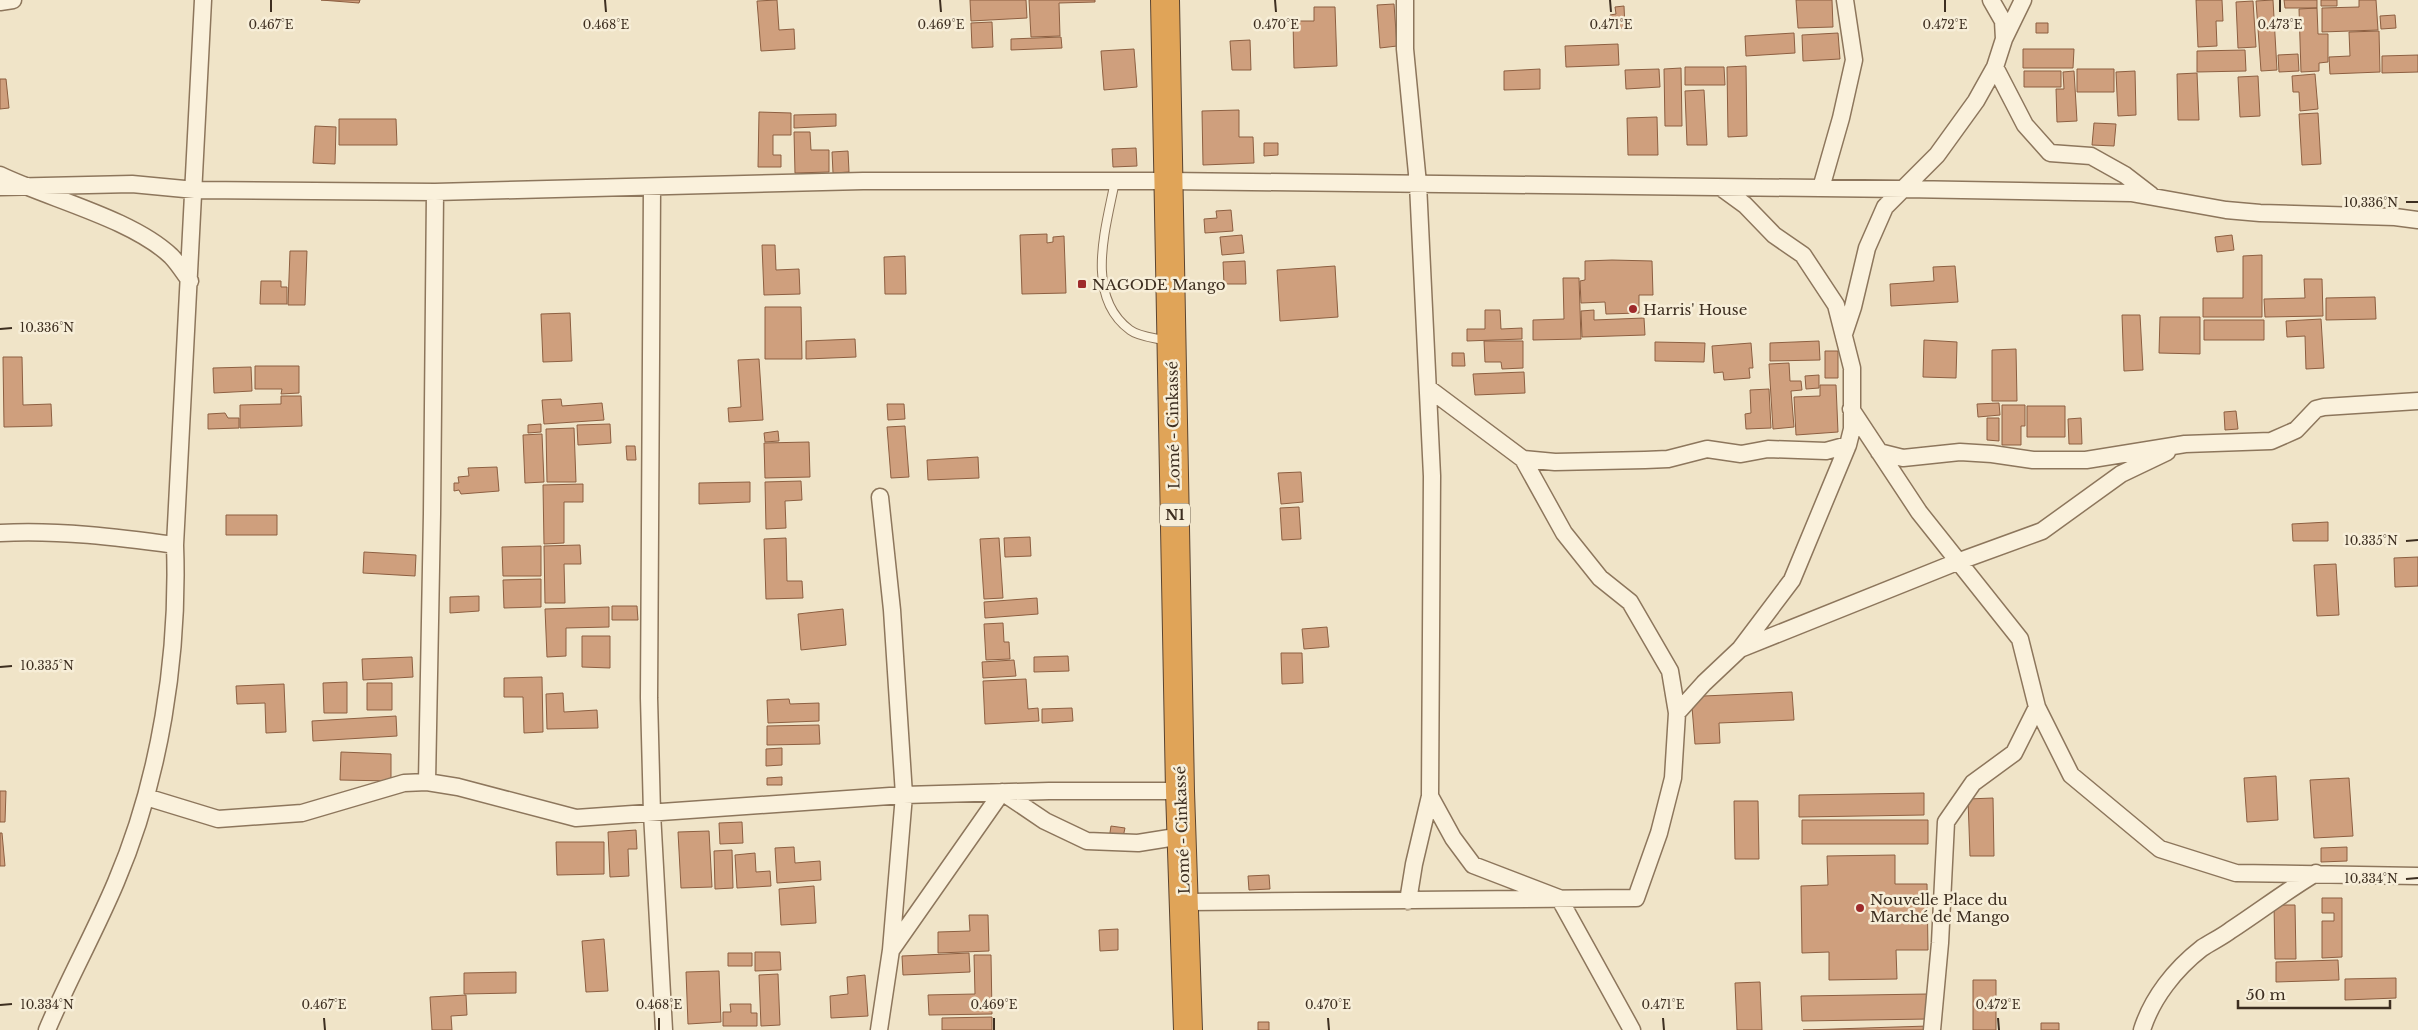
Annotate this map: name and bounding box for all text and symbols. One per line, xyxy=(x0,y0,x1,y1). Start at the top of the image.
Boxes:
text: 0.467°E xyxy=(248,17,294,32)
text: 0.468°E xyxy=(583,17,629,32)
text: 0.469°E xyxy=(918,17,965,32)
text: 0.470°E xyxy=(1253,17,1299,32)
text: 0.471°E xyxy=(1590,17,1633,32)
text: 0.472°E xyxy=(1923,17,1968,32)
text: 0.473°E xyxy=(2258,17,2303,32)
text: 10.336°N xyxy=(2344,195,2398,210)
place label: NAGODE Mango xyxy=(1092,275,1226,294)
marker: NAGODE Mango xyxy=(1076,278,1088,290)
place label: Harris' House xyxy=(1643,300,1747,319)
marker: Harris' House xyxy=(1627,303,1639,315)
text: 10.336°N xyxy=(20,320,74,335)
street label: Lomé - Cinkassé xyxy=(1162,361,1184,489)
road number: N1 xyxy=(1160,504,1190,526)
text: 10.335°N xyxy=(2344,533,2398,548)
text: 10.335°N xyxy=(20,658,74,673)
street label: Lomé - Cinkassé xyxy=(1170,766,1194,894)
text: 10.334°N xyxy=(2344,871,2398,886)
place label: Nouvelle Place du Marché de Mango xyxy=(1870,890,2010,926)
marker: Nouvelle Place du Marché de Mango xyxy=(1854,902,1866,914)
scale bar xyxy=(2238,978,2390,1010)
text: 50 m xyxy=(2246,985,2286,1004)
text: 10.334°N xyxy=(20,997,74,1012)
text: 0.467°E xyxy=(301,997,347,1012)
text: 0.468°E xyxy=(636,997,682,1012)
text: 0.469°E xyxy=(971,997,1018,1012)
text: 0.470°E xyxy=(1305,997,1351,1012)
text: 0.471°E xyxy=(1642,997,1685,1012)
text: 0.472°E xyxy=(1976,997,2021,1012)

